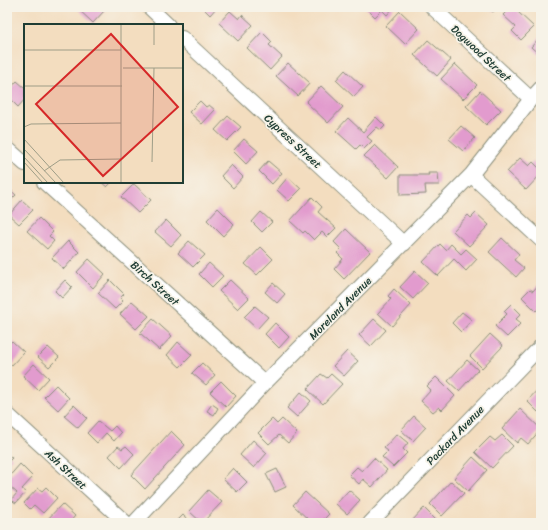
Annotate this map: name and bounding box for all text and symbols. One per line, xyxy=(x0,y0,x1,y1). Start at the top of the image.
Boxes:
street label: Dogwood Street xyxy=(446,20,516,87)
inset map xyxy=(24,24,183,183)
street label: Cypress Street xyxy=(259,109,326,174)
street label: Birch Street xyxy=(126,256,184,311)
street label: Moreland Avenue xyxy=(304,272,377,344)
street label: Packard Avenue xyxy=(422,401,489,470)
street label: Ash Street xyxy=(39,444,92,494)

